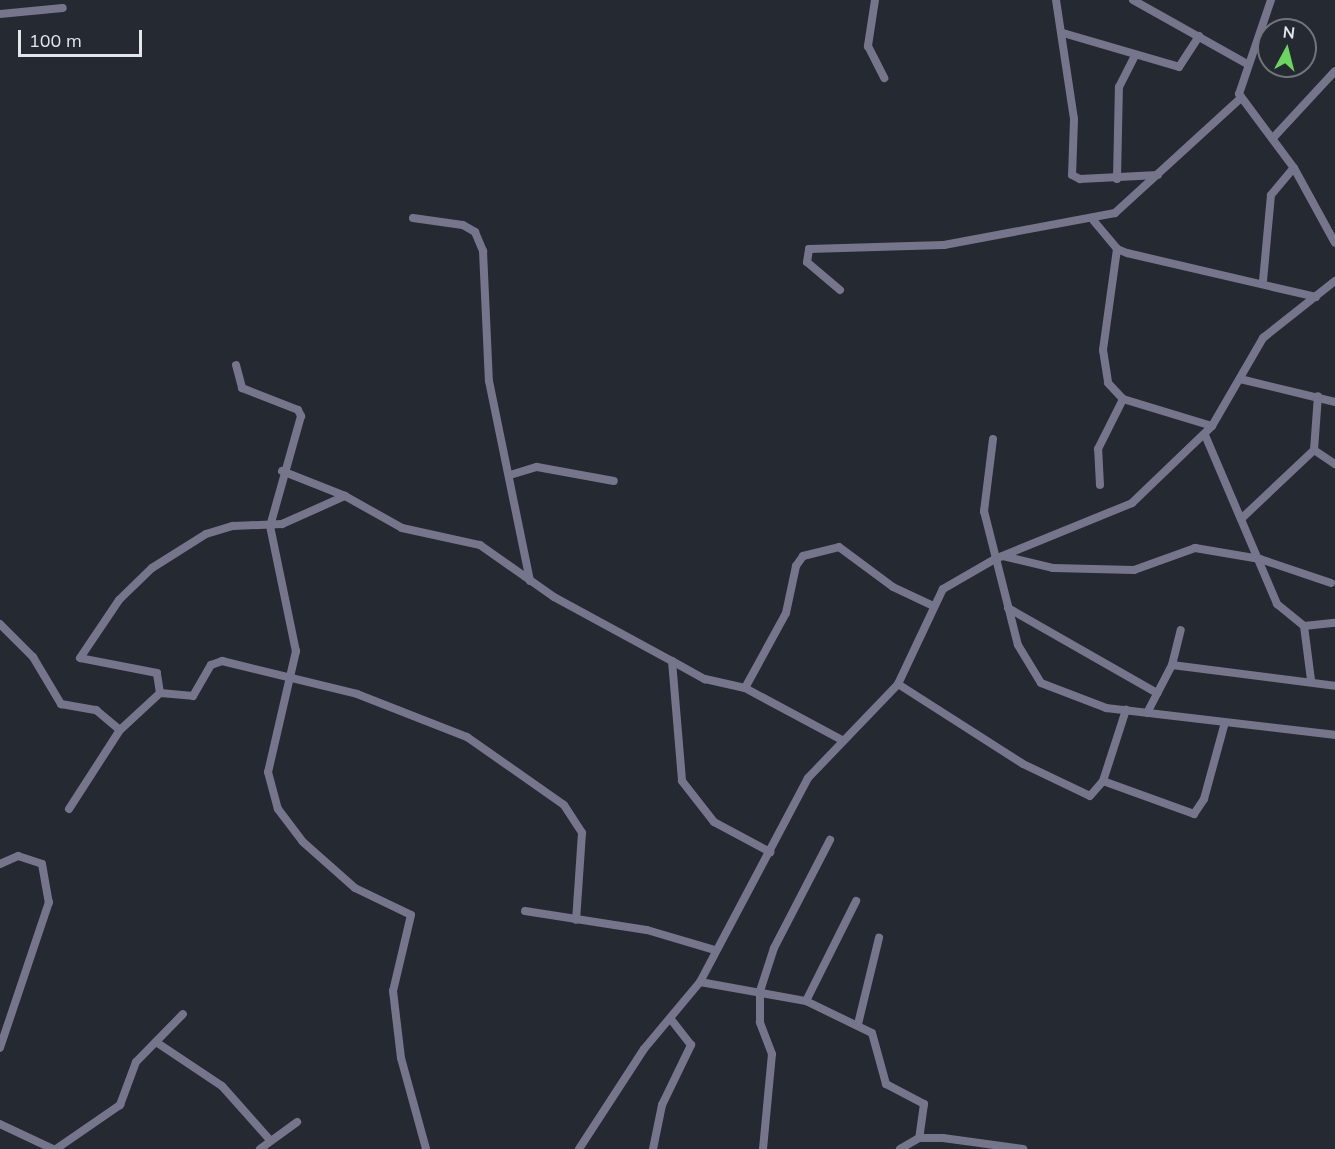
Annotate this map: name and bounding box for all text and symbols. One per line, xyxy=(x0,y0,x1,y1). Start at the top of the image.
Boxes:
scale bar xyxy=(21,18,146,56)
north arrow xyxy=(1257,18,1317,78)
text: N xyxy=(1282,21,1296,43)
text: 100 m xyxy=(29,29,82,52)

